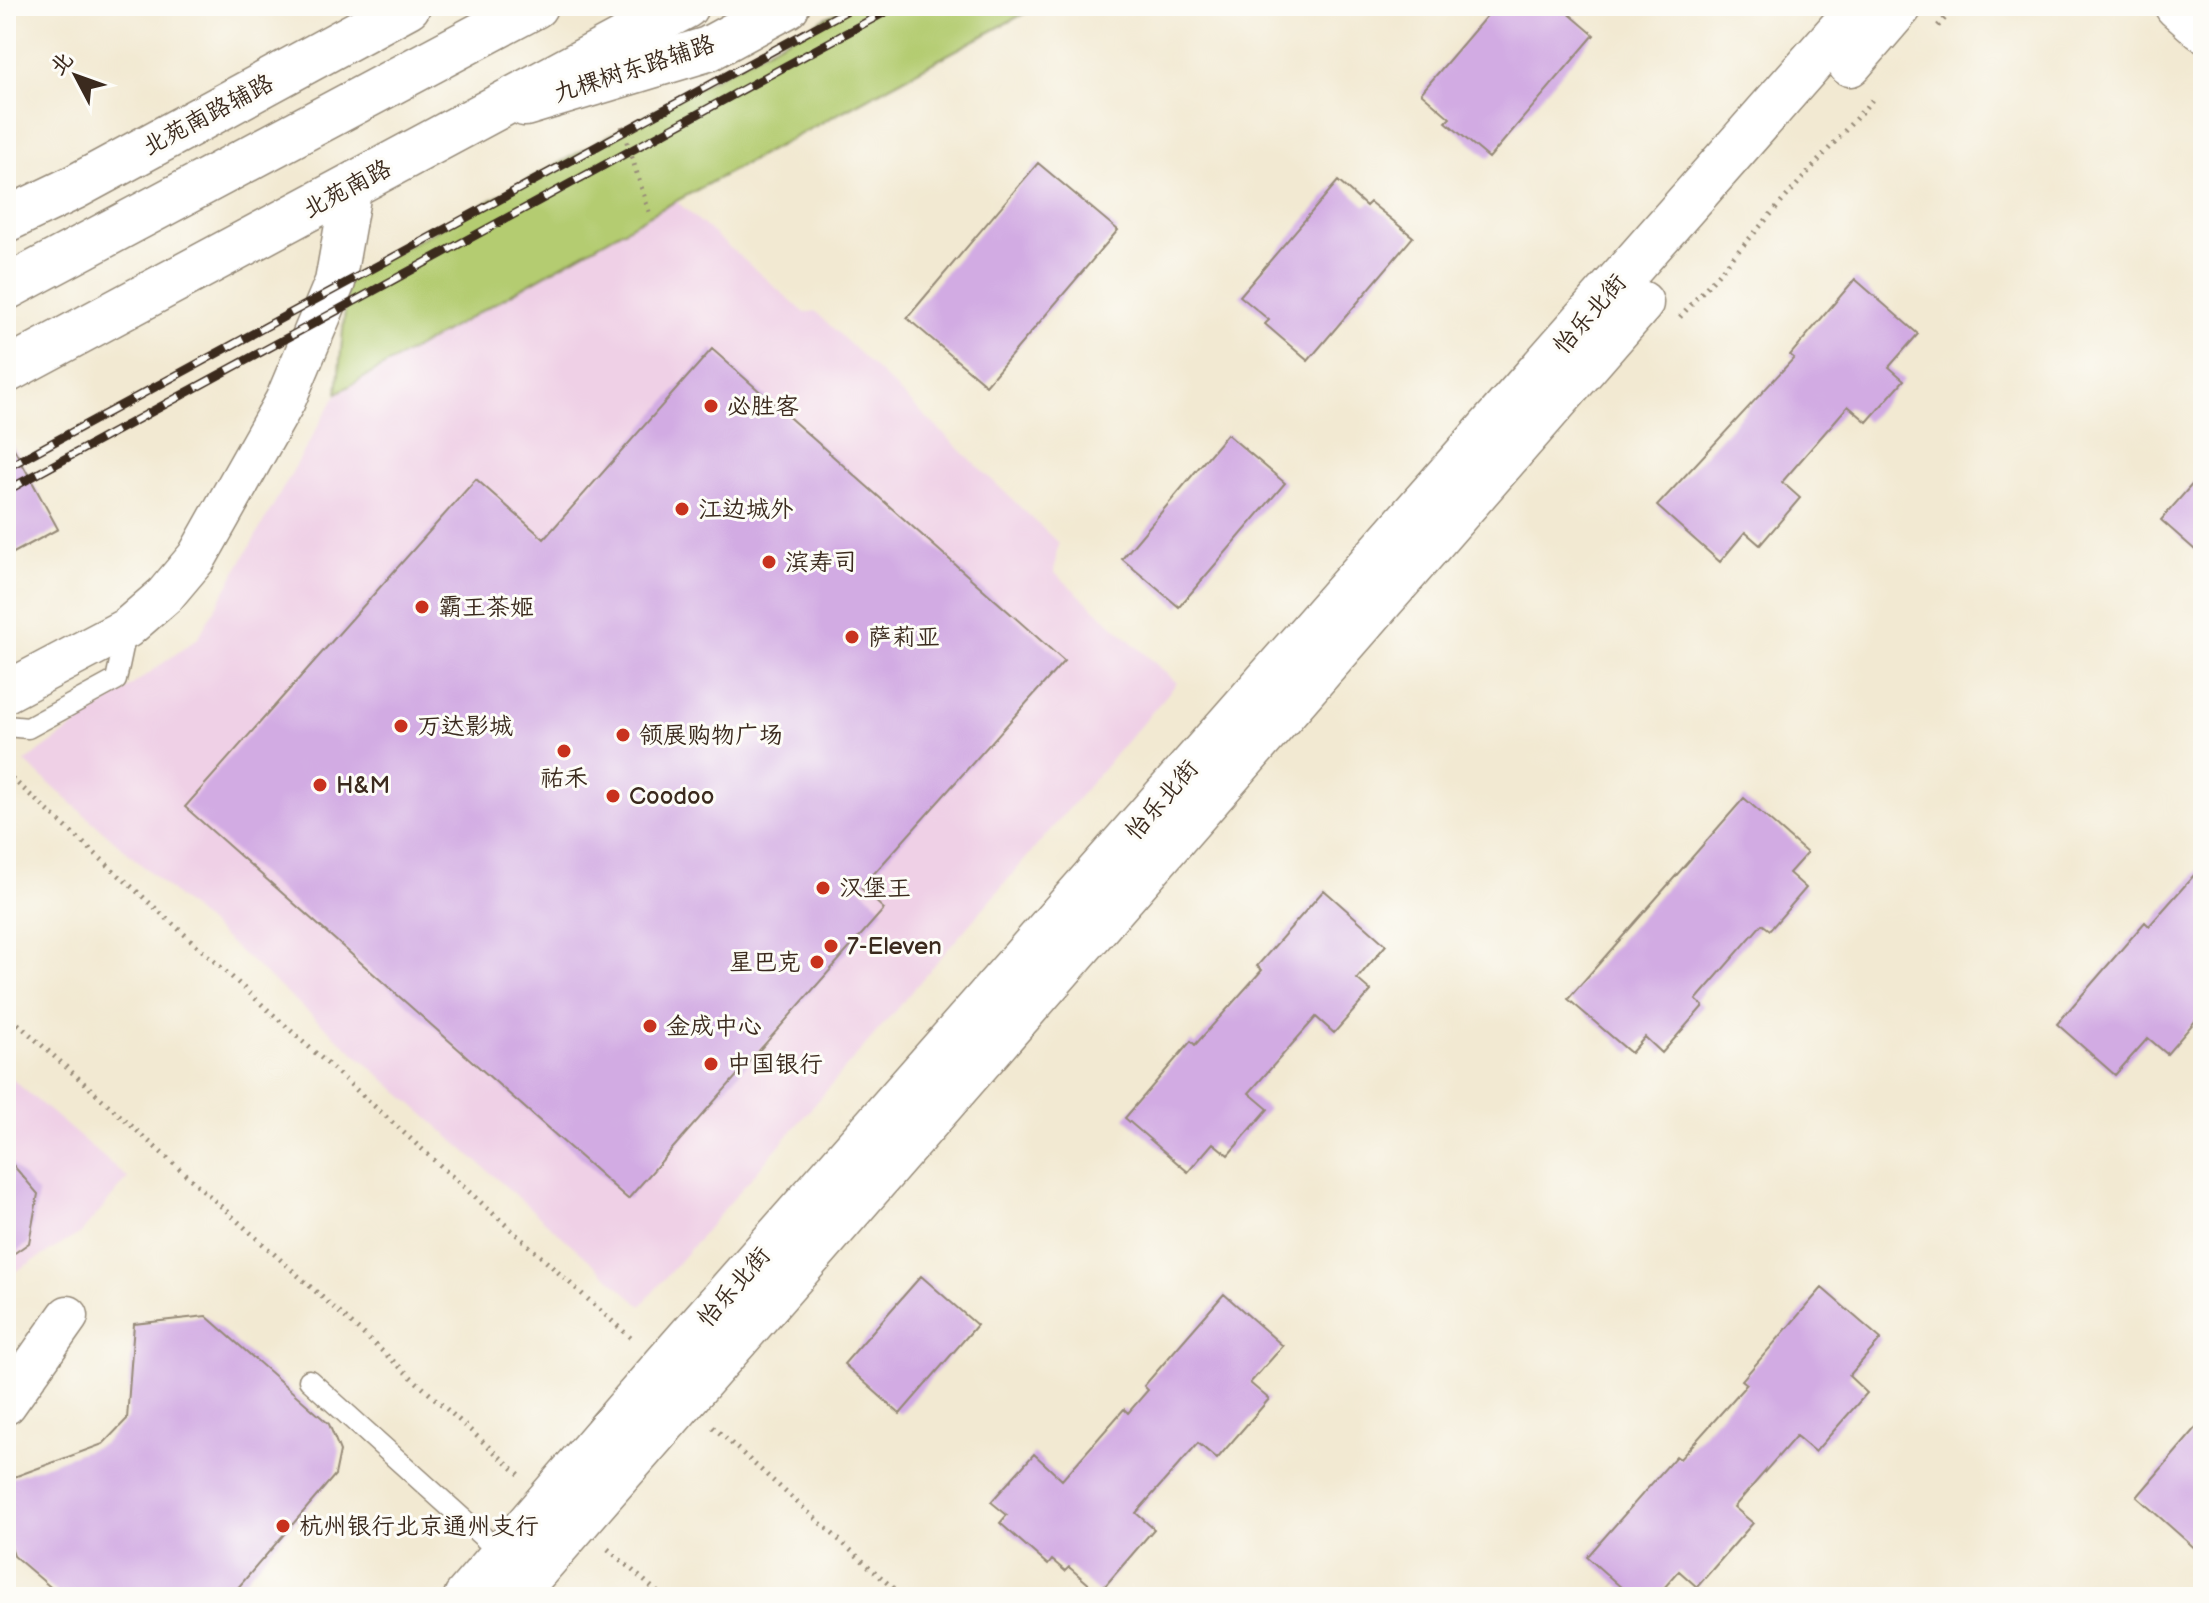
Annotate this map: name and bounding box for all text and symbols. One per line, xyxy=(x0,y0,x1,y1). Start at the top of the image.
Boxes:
street label: 九棵树东路辅路 xyxy=(550,29,718,109)
north arrow xyxy=(36,36,116,116)
text: 北 xyxy=(45,47,79,81)
street label: 北苑南路辅路 xyxy=(138,68,278,162)
street label: 北苑南路 xyxy=(298,154,396,224)
street label: 怡乐北街 xyxy=(1548,268,1632,360)
place label: 必胜客 xyxy=(727,392,799,421)
marker: 必胜客 xyxy=(702,397,720,415)
place label: 江边城外 xyxy=(698,495,794,524)
marker: 江边城外 xyxy=(673,500,691,518)
place label: 滨寿司 xyxy=(785,548,857,577)
marker: 滨寿司 xyxy=(760,553,778,571)
place label: 霸王茶姬 xyxy=(438,593,534,622)
marker: 霸王茶姬 xyxy=(413,598,431,616)
place label: 萨莉亚 xyxy=(868,623,940,652)
marker: 萨莉亚 xyxy=(843,628,861,646)
place label: 万达影城 xyxy=(417,712,513,741)
marker: 万达影城 xyxy=(392,717,410,735)
place label: 领展购物广场 xyxy=(639,721,783,750)
marker: 领展购物广场 xyxy=(614,726,632,744)
marker: 祐禾 xyxy=(555,742,573,760)
street label: 怡乐北街 xyxy=(1120,754,1204,846)
place label: 祐禾 xyxy=(540,764,588,793)
place label: H&M xyxy=(336,771,390,800)
marker: H&M xyxy=(311,776,329,794)
place label: Coodoo xyxy=(629,782,714,811)
marker: Coodoo xyxy=(604,787,622,805)
place label: 汉堡王 xyxy=(839,874,911,903)
marker: 汉堡王 xyxy=(814,879,832,897)
place label: 7-Eleven xyxy=(847,932,942,961)
marker: 7-Eleven xyxy=(822,937,840,955)
place label: 星巴克 xyxy=(729,948,801,977)
marker: 星巴克 xyxy=(808,953,826,971)
place label: 金成中心 xyxy=(666,1012,762,1041)
marker: 金成中心 xyxy=(641,1017,659,1035)
place label: 中国银行 xyxy=(727,1050,823,1079)
marker: 中国银行 xyxy=(702,1055,720,1073)
street label: 怡乐北街 xyxy=(692,1241,776,1333)
place label: 杭州银行北京通州支行 xyxy=(299,1512,539,1541)
marker: 杭州银行北京通州支行 xyxy=(274,1517,292,1535)

